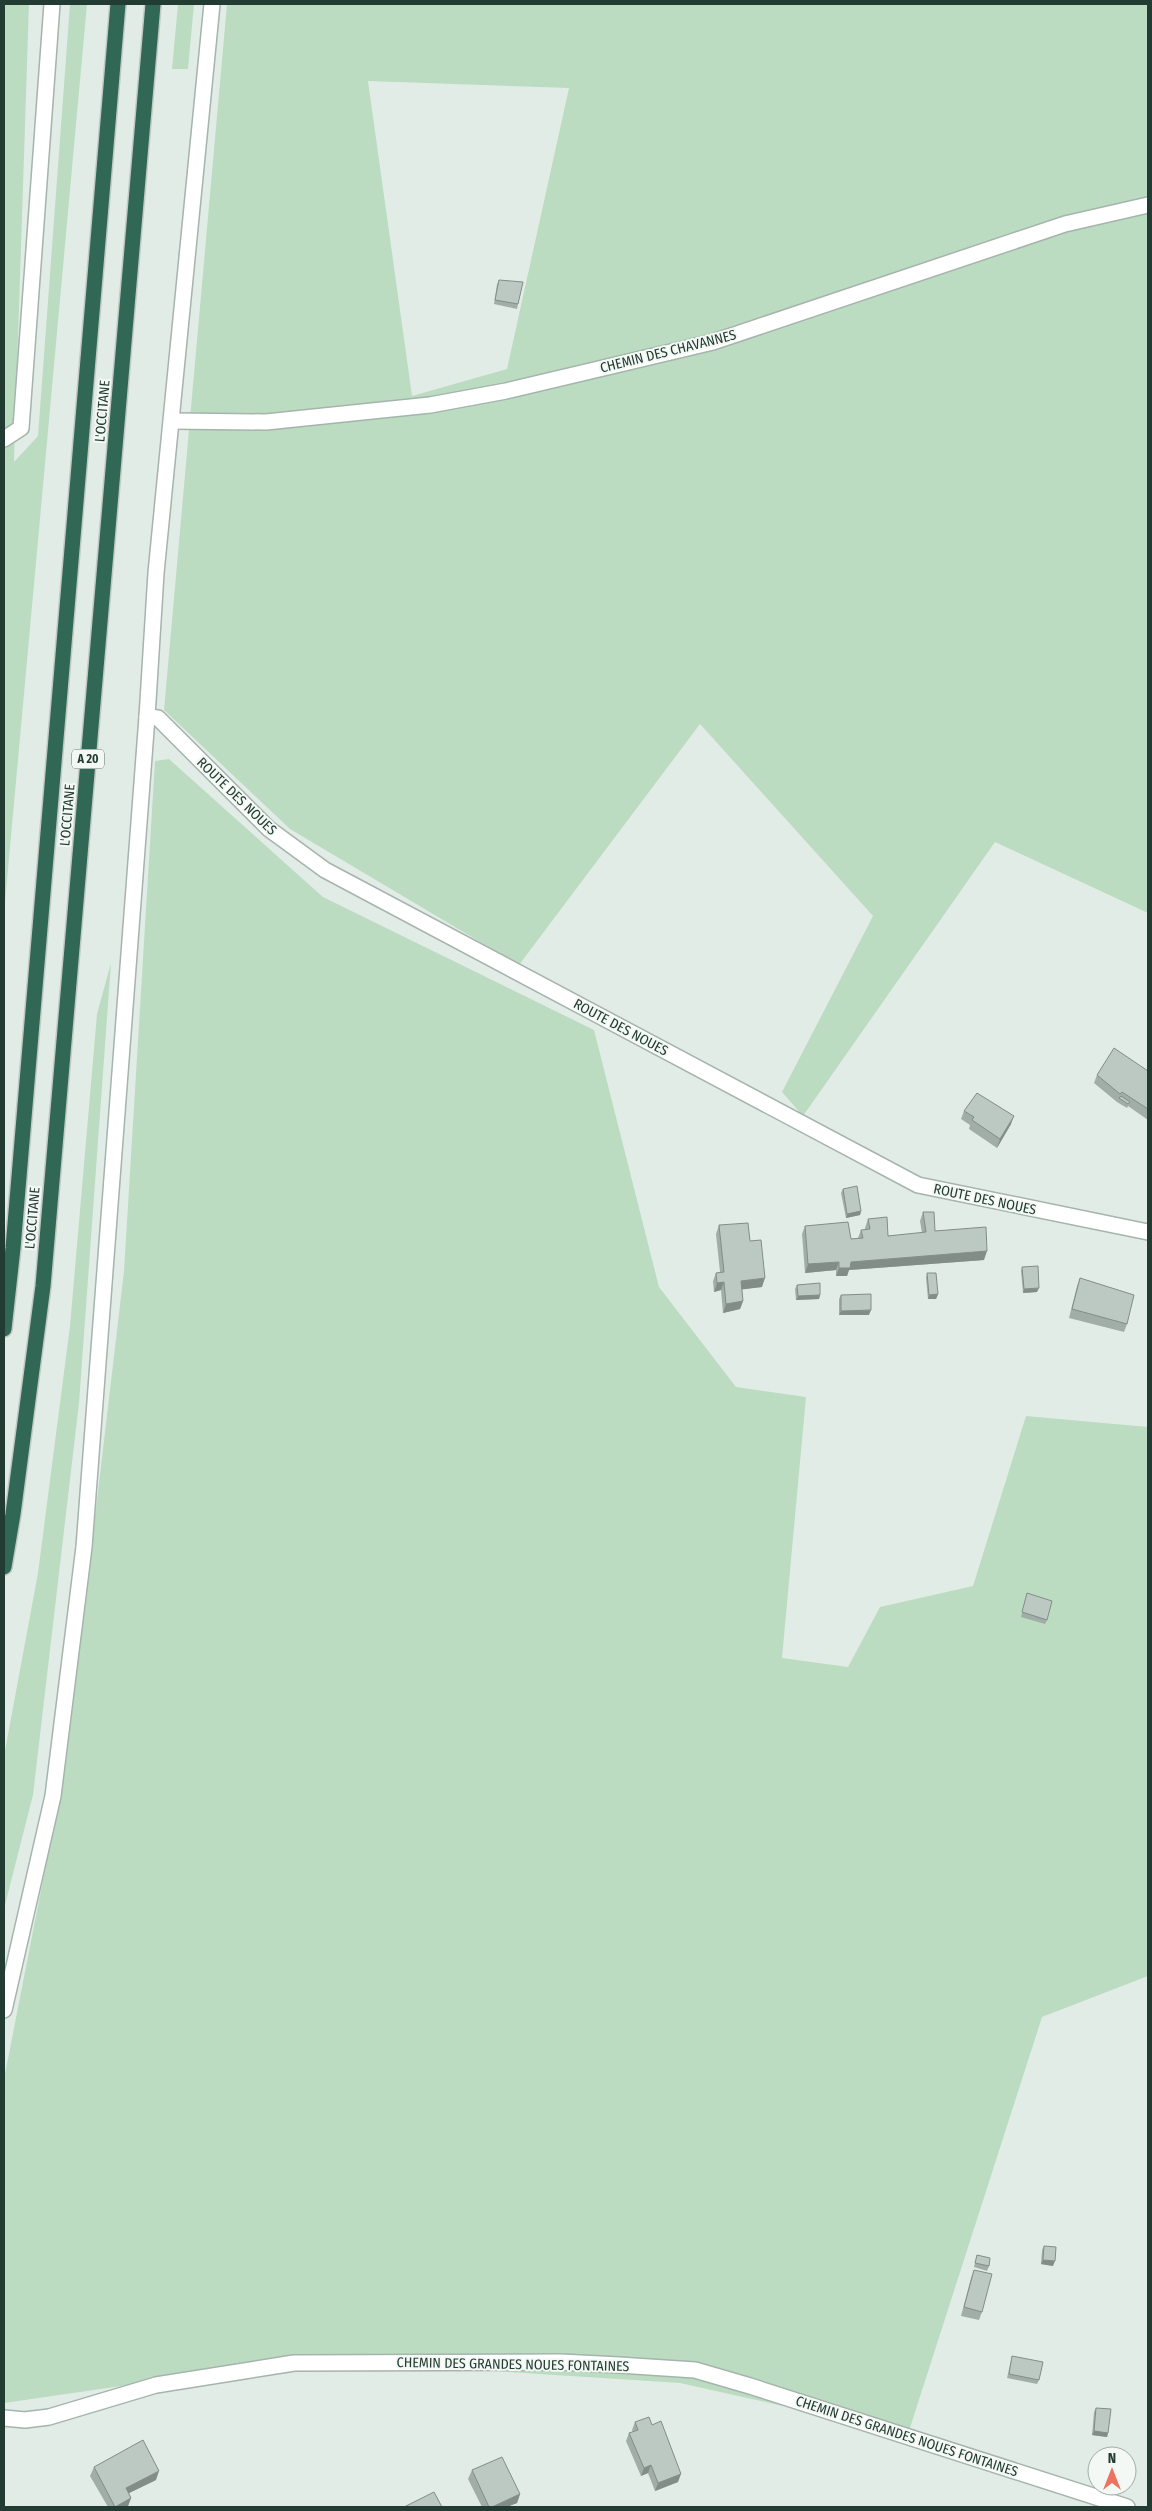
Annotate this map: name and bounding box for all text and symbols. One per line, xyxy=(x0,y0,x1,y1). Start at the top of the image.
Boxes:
street label: CHEMIN DES CHAVANNES xyxy=(598,326,738,377)
street label: L'OCCITANE xyxy=(91,379,114,443)
road number: A 20 xyxy=(72,750,104,769)
street label: ROUTE DES NOUES xyxy=(193,754,280,839)
street label: L'OCCITANE xyxy=(56,783,79,847)
street label: ROUTE DES NOUES xyxy=(571,995,671,1060)
street label: ROUTE DES NOUES xyxy=(932,1180,1038,1219)
street label: L'OCCITANE xyxy=(21,1186,44,1250)
street label: CHEMIN DES GRANDES NOUES FONTAINES xyxy=(396,2354,630,2375)
street label: CHEMIN DES GRANDES NOUES FONTAINES xyxy=(794,2392,1020,2481)
north arrow xyxy=(1087,2446,1137,2496)
text: N xyxy=(1108,2450,1116,2467)

